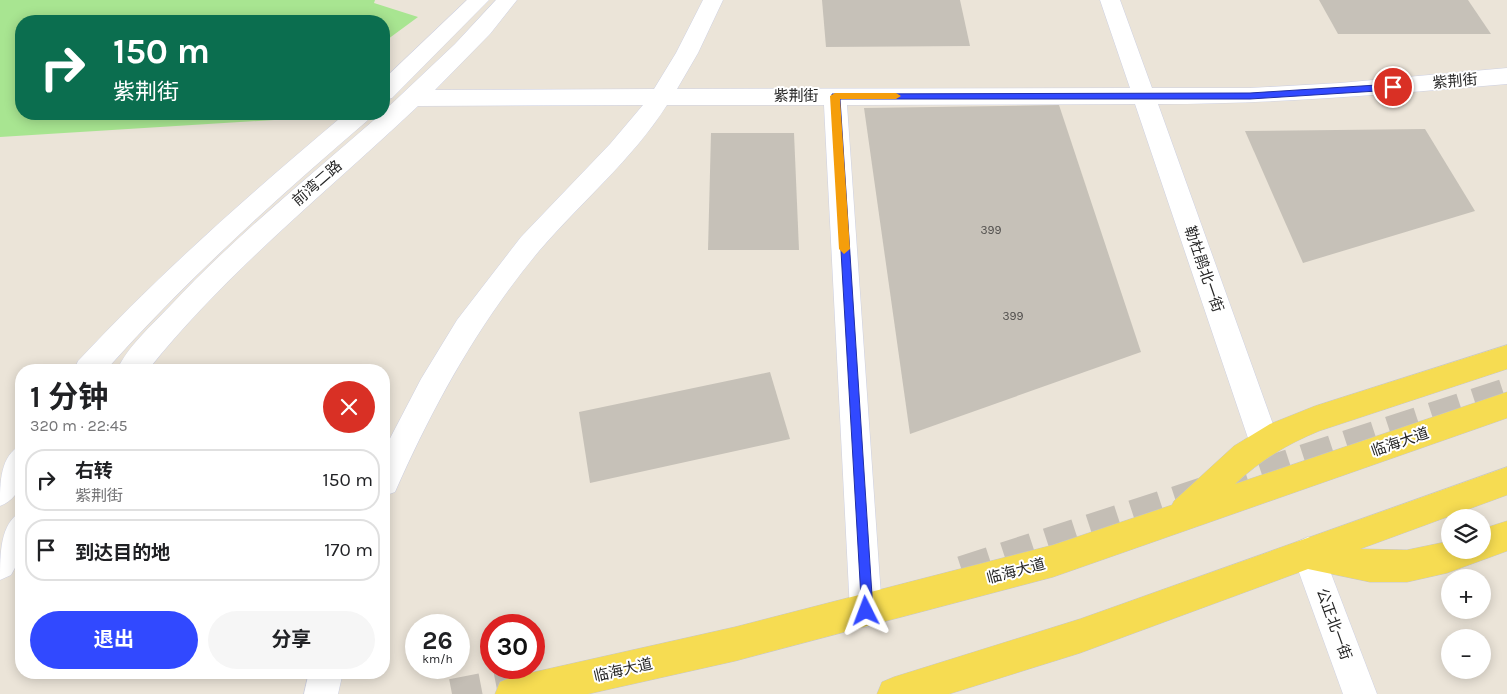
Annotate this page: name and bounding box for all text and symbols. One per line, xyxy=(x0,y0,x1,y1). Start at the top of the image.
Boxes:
text: 150 m xyxy=(113,31,210,72)
icon: right xyxy=(30,35,95,100)
pin xyxy=(1372,66,1414,108)
street label: 紫荆街 xyxy=(1432,70,1478,92)
icon: arrive xyxy=(1379,73,1407,101)
text: 紫荆街 xyxy=(113,79,179,105)
street label: 紫荆街 xyxy=(773,87,819,105)
street label: 前湾二路 xyxy=(288,157,346,209)
house number: 399 xyxy=(980,223,1002,237)
street label: 勒杜鹃北一街 xyxy=(1181,224,1227,314)
house number: 399 xyxy=(1002,309,1024,323)
text: 1 分钟 xyxy=(30,379,108,415)
button: close xyxy=(323,381,375,433)
text: 320 m · 22:45 xyxy=(30,416,128,435)
street label: 临海大道 xyxy=(1369,424,1431,460)
text: 右转 xyxy=(75,460,113,482)
icon: right xyxy=(32,466,60,494)
text: 150 m xyxy=(322,469,373,491)
text: 紫荆街 xyxy=(75,486,123,505)
map controls xyxy=(1441,509,1491,679)
button: layers xyxy=(1441,509,1491,559)
icon: arrive xyxy=(32,536,60,564)
text: 170 m xyxy=(324,539,373,561)
text: 到达目的地 xyxy=(75,542,170,564)
street label: 临海大道 xyxy=(985,555,1047,587)
button: + xyxy=(1441,569,1491,619)
position arrow xyxy=(839,584,891,636)
street label: 公正北一街 xyxy=(1313,586,1355,662)
button: 退出 xyxy=(30,611,198,669)
button: 分享 xyxy=(208,611,375,669)
speed limit sign: 30 xyxy=(480,614,545,679)
text: 26 xyxy=(422,626,453,655)
button: − xyxy=(1441,629,1491,679)
text: km/h xyxy=(422,652,453,666)
street label: 临海大道 xyxy=(592,654,654,686)

